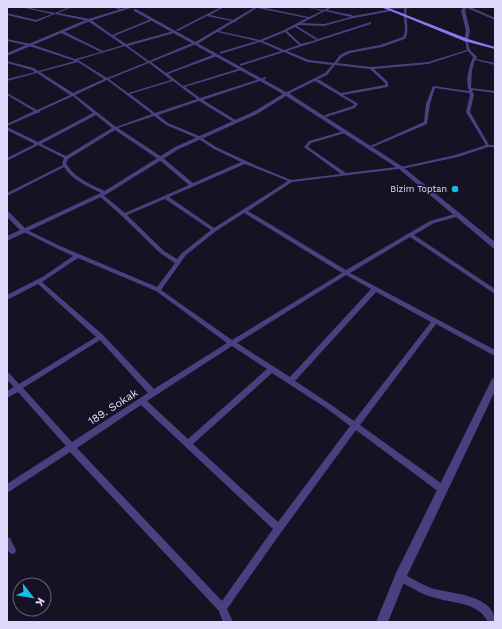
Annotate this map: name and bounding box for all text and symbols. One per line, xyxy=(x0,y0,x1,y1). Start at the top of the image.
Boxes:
place label: Bizim Toptan xyxy=(390,184,447,194)
marker: Bizim Toptan xyxy=(450,184,460,194)
street label: 189. Sokak xyxy=(86,386,140,428)
north arrow xyxy=(12,577,52,617)
text: K xyxy=(32,595,48,609)

